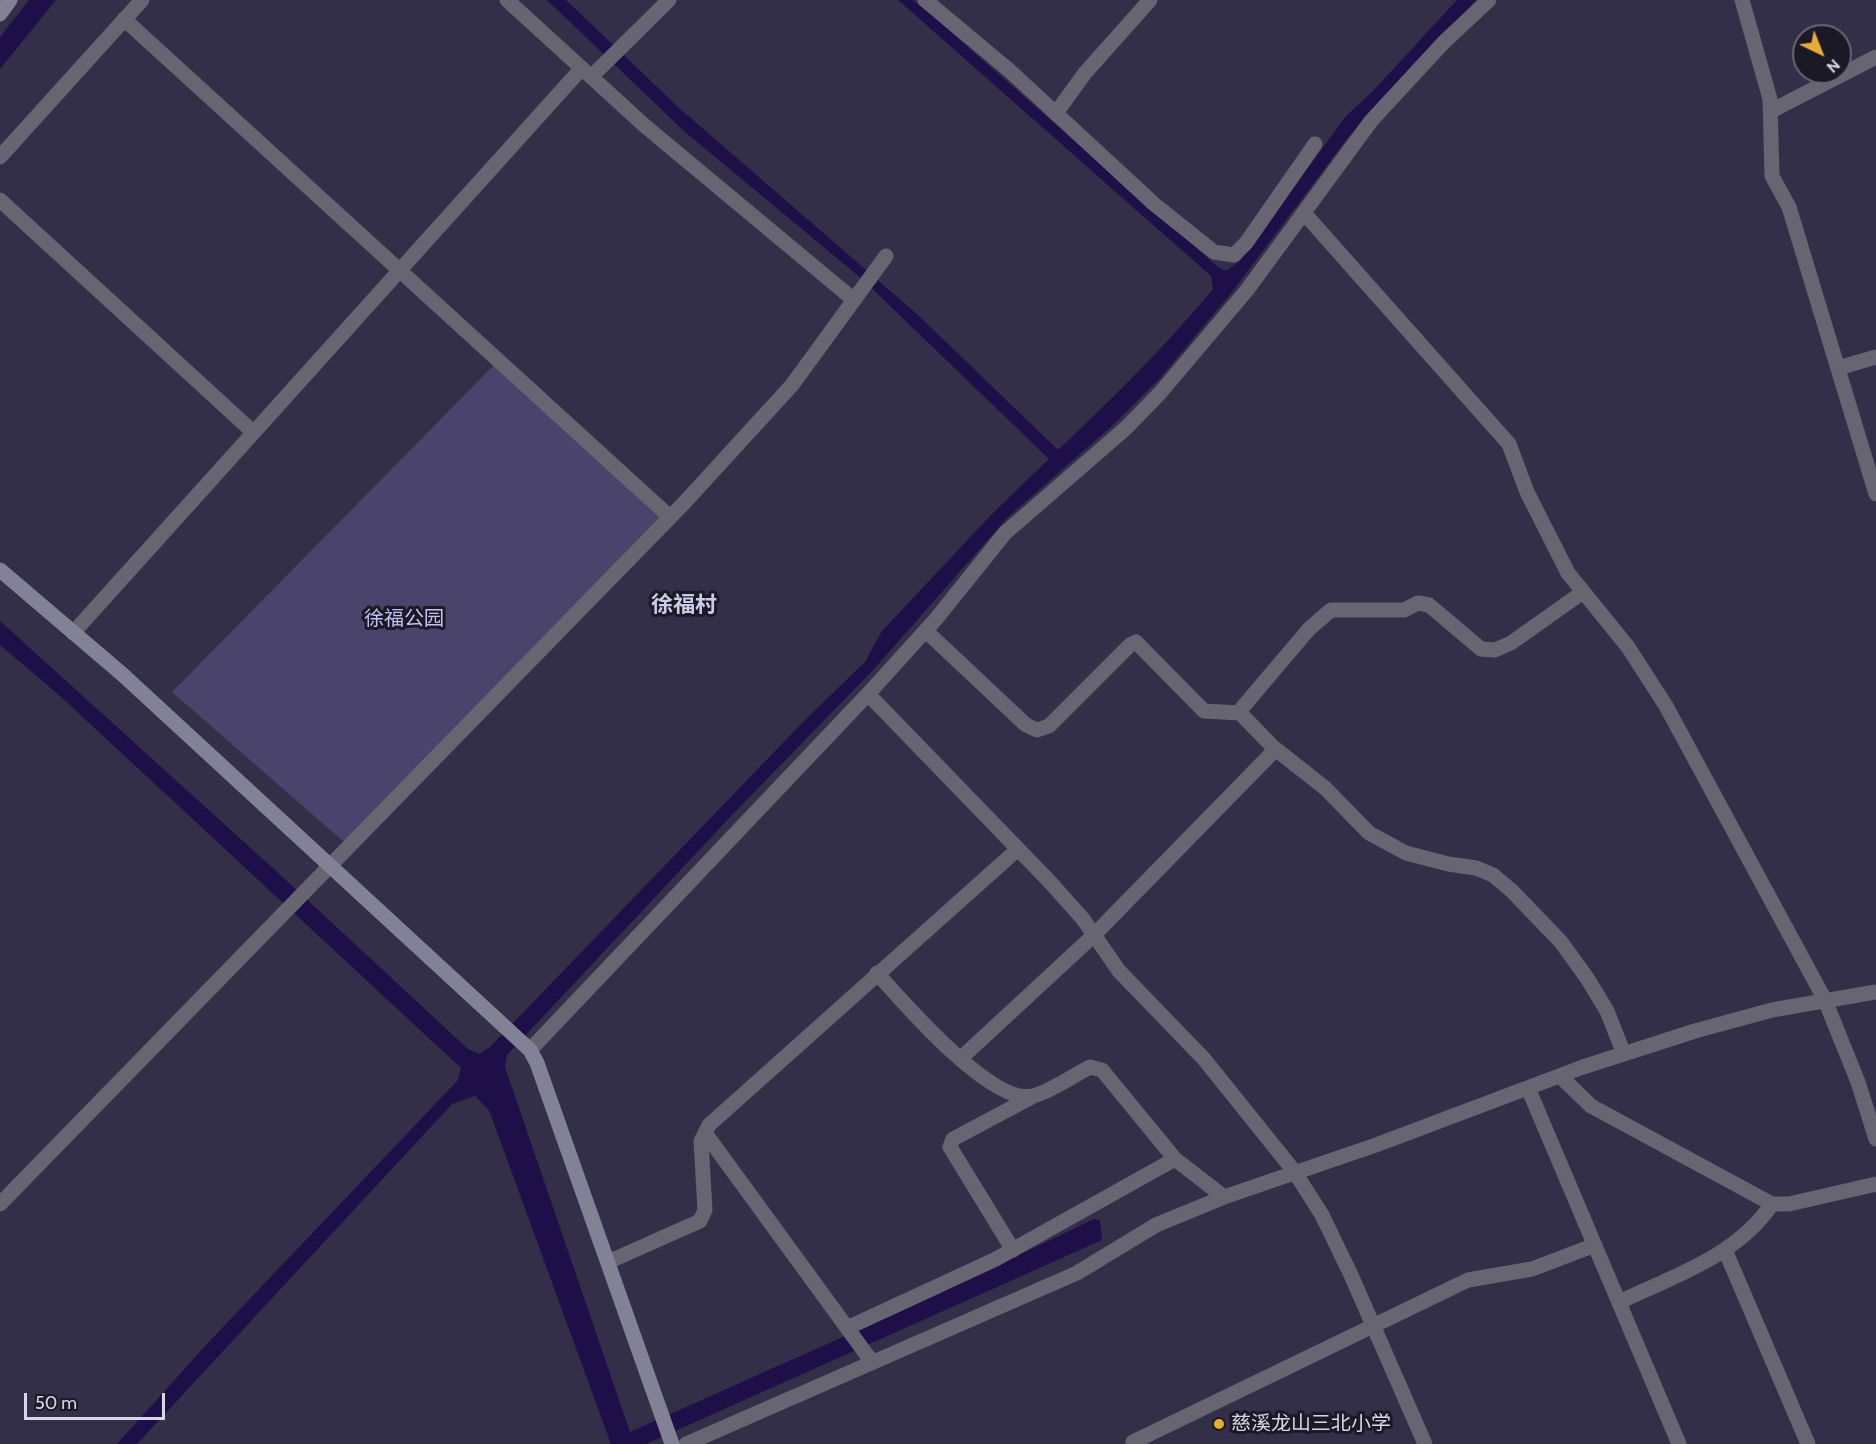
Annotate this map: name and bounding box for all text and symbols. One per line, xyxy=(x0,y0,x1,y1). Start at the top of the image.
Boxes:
north arrow xyxy=(1792,24,1852,84)
text: N xyxy=(1823,55,1844,77)
district label: 徐福村 xyxy=(651,593,717,619)
park label: 徐福公园 xyxy=(364,607,444,631)
scale bar xyxy=(27,1381,168,1419)
text: 50 m xyxy=(35,1392,77,1414)
place label: 慈溪龙山三北小学 xyxy=(1231,1412,1391,1436)
marker: 慈溪龙山三北小学 xyxy=(1212,1417,1226,1431)

